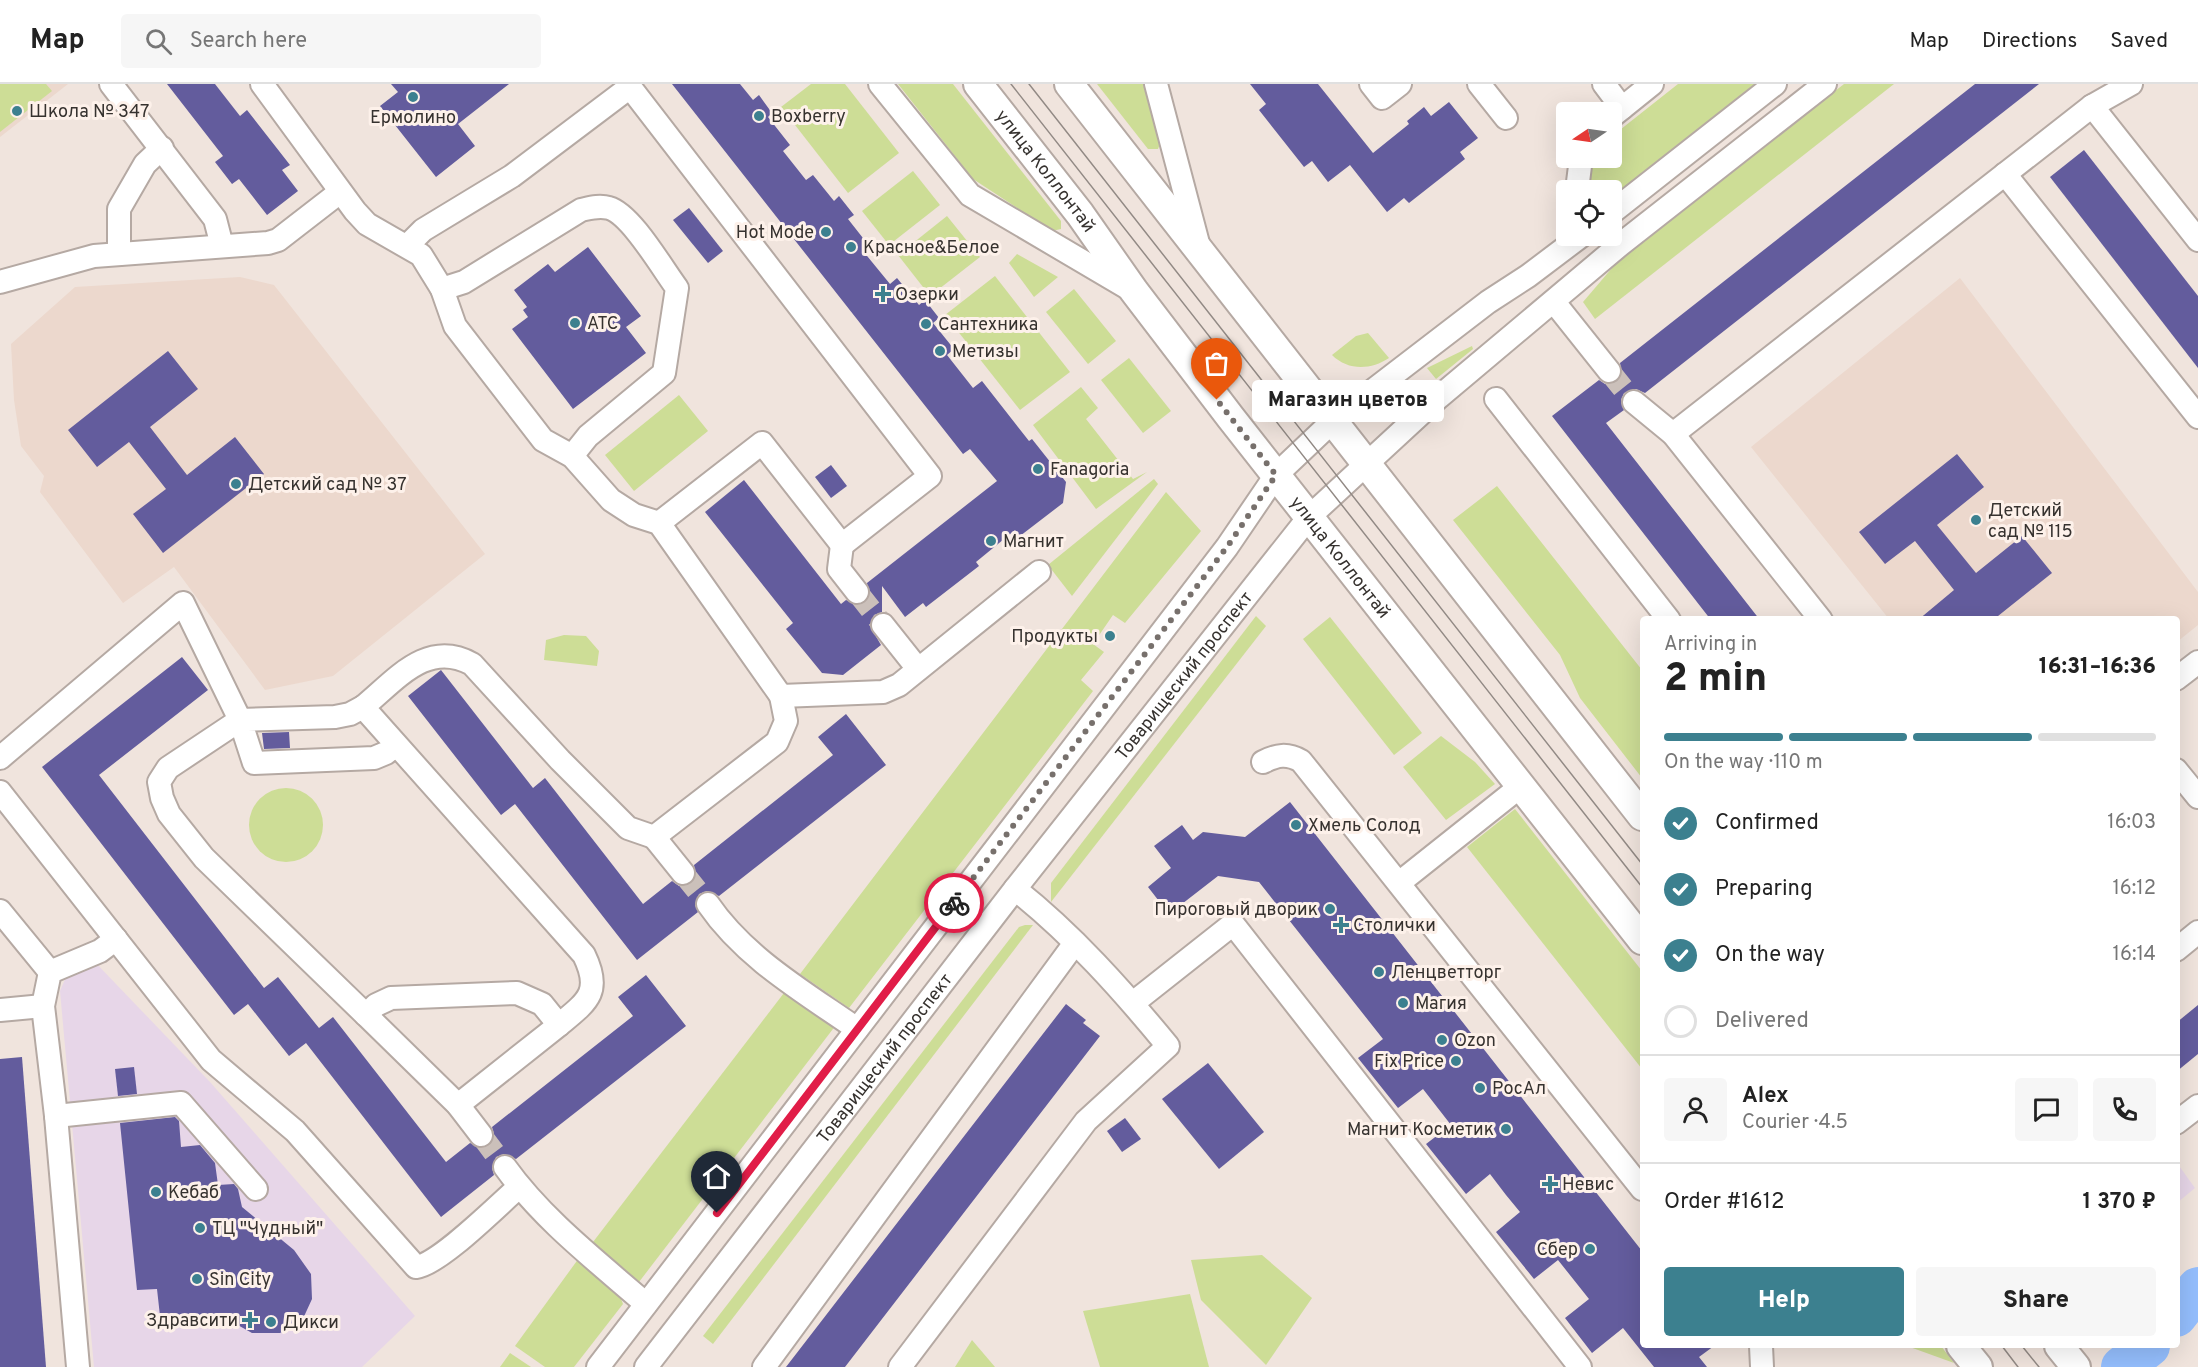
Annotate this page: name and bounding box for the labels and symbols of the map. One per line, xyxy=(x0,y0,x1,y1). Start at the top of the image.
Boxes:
marker: Ермолино xyxy=(406,90,420,104)
place label: Школа № 347 xyxy=(29,101,149,124)
north arrow xyxy=(1556,102,1622,168)
marker: Школа № 347 xyxy=(10,104,24,118)
place label: Boxberry xyxy=(771,106,846,129)
street label: улица Коллонтай xyxy=(990,106,1099,237)
place label: Ермолино xyxy=(370,107,456,130)
marker: Boxberry xyxy=(752,109,766,123)
place label: Hot Mode xyxy=(736,222,814,245)
marker: Hot Mode xyxy=(819,225,833,239)
place label: Красное&Белое xyxy=(863,237,999,260)
marker: Красное&Белое xyxy=(844,240,858,254)
place label: Озерки xyxy=(895,284,959,307)
marker: Озерки xyxy=(876,287,890,301)
place label: АТС xyxy=(587,313,618,336)
place label: Сантехника xyxy=(938,314,1038,337)
marker: АТС xyxy=(568,316,582,330)
marker: Сантехника xyxy=(919,317,933,331)
pin xyxy=(1191,338,1242,400)
place label: Метизы xyxy=(952,341,1019,364)
marker: Метизы xyxy=(933,344,947,358)
callout: Магазин цветов xyxy=(1253,379,1445,421)
place label: Fanagoria xyxy=(1050,459,1129,482)
marker: Fanagoria xyxy=(1031,462,1045,476)
place label: Детский сад № 37 xyxy=(248,474,407,497)
marker: Детский сад № 37 xyxy=(229,477,243,491)
street label: улица Коллонтай xyxy=(1284,492,1394,624)
place label: Детский сад № 115 xyxy=(1988,500,2073,544)
marker: Детский сад № 115 xyxy=(1969,513,1983,527)
place label: Магнит xyxy=(1003,531,1064,554)
marker: Магнит xyxy=(984,534,998,548)
street label: Товарищеский проспект xyxy=(1111,587,1259,765)
place label: Продукты xyxy=(1011,626,1098,649)
marker: Продукты xyxy=(1103,629,1117,643)
place label: Хмель Солод xyxy=(1308,815,1421,838)
marker: Хмель Солод xyxy=(1289,818,1303,832)
courier xyxy=(924,873,984,933)
place label: Пироговый дворик xyxy=(1154,899,1318,922)
marker: Пироговый дворик xyxy=(1323,902,1337,916)
place label: Столички xyxy=(1353,915,1436,938)
marker: Столички xyxy=(1334,918,1348,932)
place label: Ленцветторг xyxy=(1391,962,1502,985)
marker: Ленцветторг xyxy=(1372,965,1386,979)
street label: Товарищеский проспект xyxy=(813,970,958,1149)
place label: Магия xyxy=(1415,993,1467,1016)
marker: Магия xyxy=(1396,996,1410,1010)
place label: Ozon xyxy=(1454,1030,1496,1053)
marker: Ozon xyxy=(1435,1033,1449,1047)
place label: Fix Price xyxy=(1374,1051,1444,1074)
marker: Fix Price xyxy=(1449,1054,1463,1068)
place label: РосАл xyxy=(1492,1078,1546,1101)
marker: РосАл xyxy=(1473,1081,1487,1095)
place label: Магнит Косметик xyxy=(1347,1119,1494,1142)
marker: Магнит Косметик xyxy=(1499,1122,1513,1136)
pin xyxy=(691,1151,742,1213)
place label: Невис xyxy=(1562,1174,1614,1197)
marker: Невис xyxy=(1543,1177,1557,1191)
place label: Кебаб xyxy=(168,1182,219,1205)
marker: Кебаб xyxy=(149,1185,163,1199)
place label: ТЦ "Чудный" xyxy=(212,1218,323,1241)
marker: ТЦ "Чудный" xyxy=(193,1221,207,1235)
place label: Сбер xyxy=(1536,1239,1578,1262)
marker: Сбер xyxy=(1583,1242,1597,1256)
place label: Sin City xyxy=(209,1269,271,1292)
marker: Sin City xyxy=(190,1272,204,1286)
place label: Здравсити xyxy=(146,1310,238,1333)
place label: Дикси xyxy=(283,1312,339,1335)
marker: Здравсити xyxy=(243,1313,257,1327)
marker: Дикси xyxy=(264,1315,278,1329)

